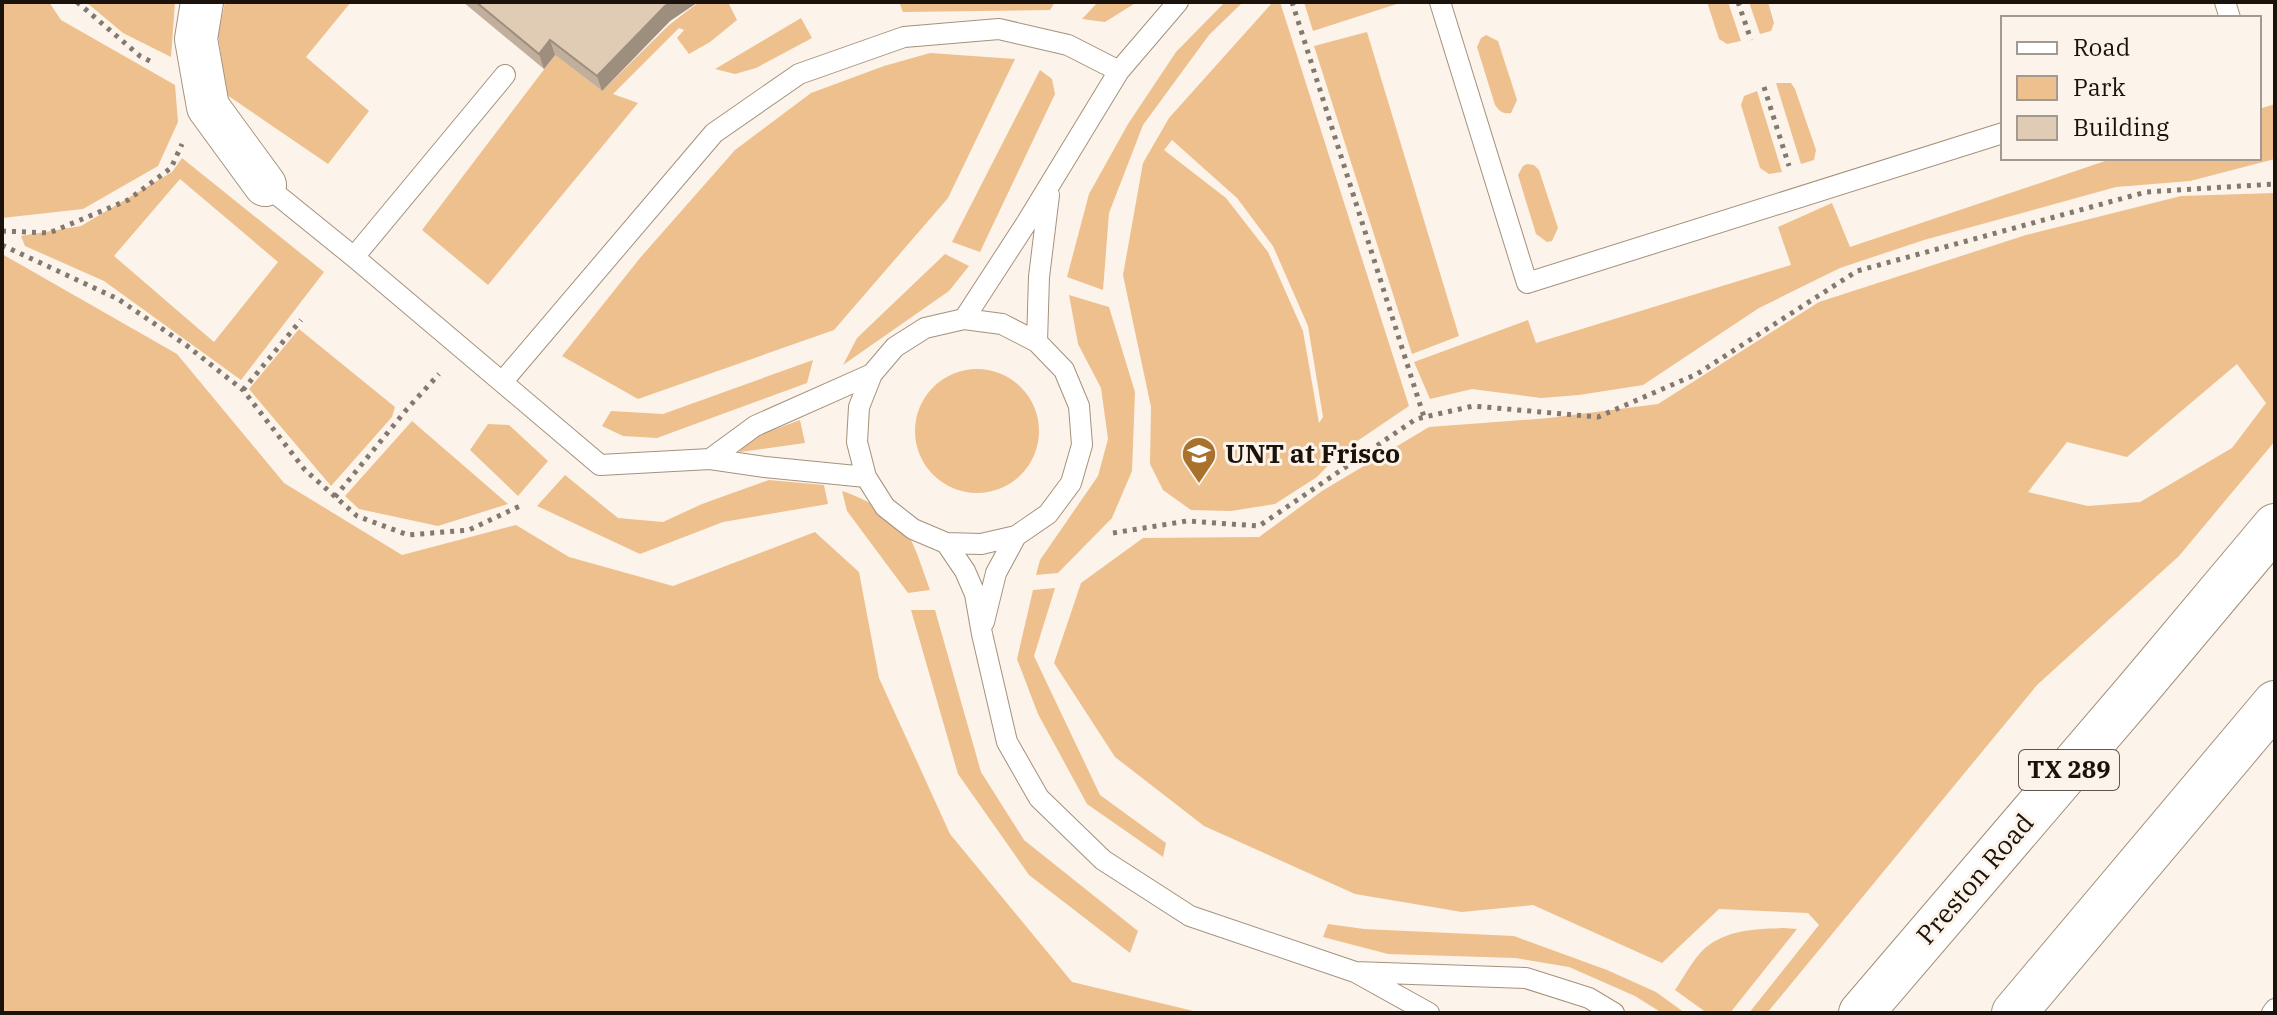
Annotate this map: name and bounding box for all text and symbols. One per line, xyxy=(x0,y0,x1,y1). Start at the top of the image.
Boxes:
legend xyxy=(2001,16,2261,160)
text: Road xyxy=(2073,31,2130,63)
text: Park xyxy=(2073,71,2125,103)
text: Building xyxy=(2073,111,2169,143)
school or university icon: UNT at Frisco xyxy=(1180,435,1218,485)
place label: UNT at Frisco xyxy=(1225,436,1400,470)
road number: TX 289 xyxy=(2019,750,2119,790)
street label: Preston Road xyxy=(1908,806,2040,951)

